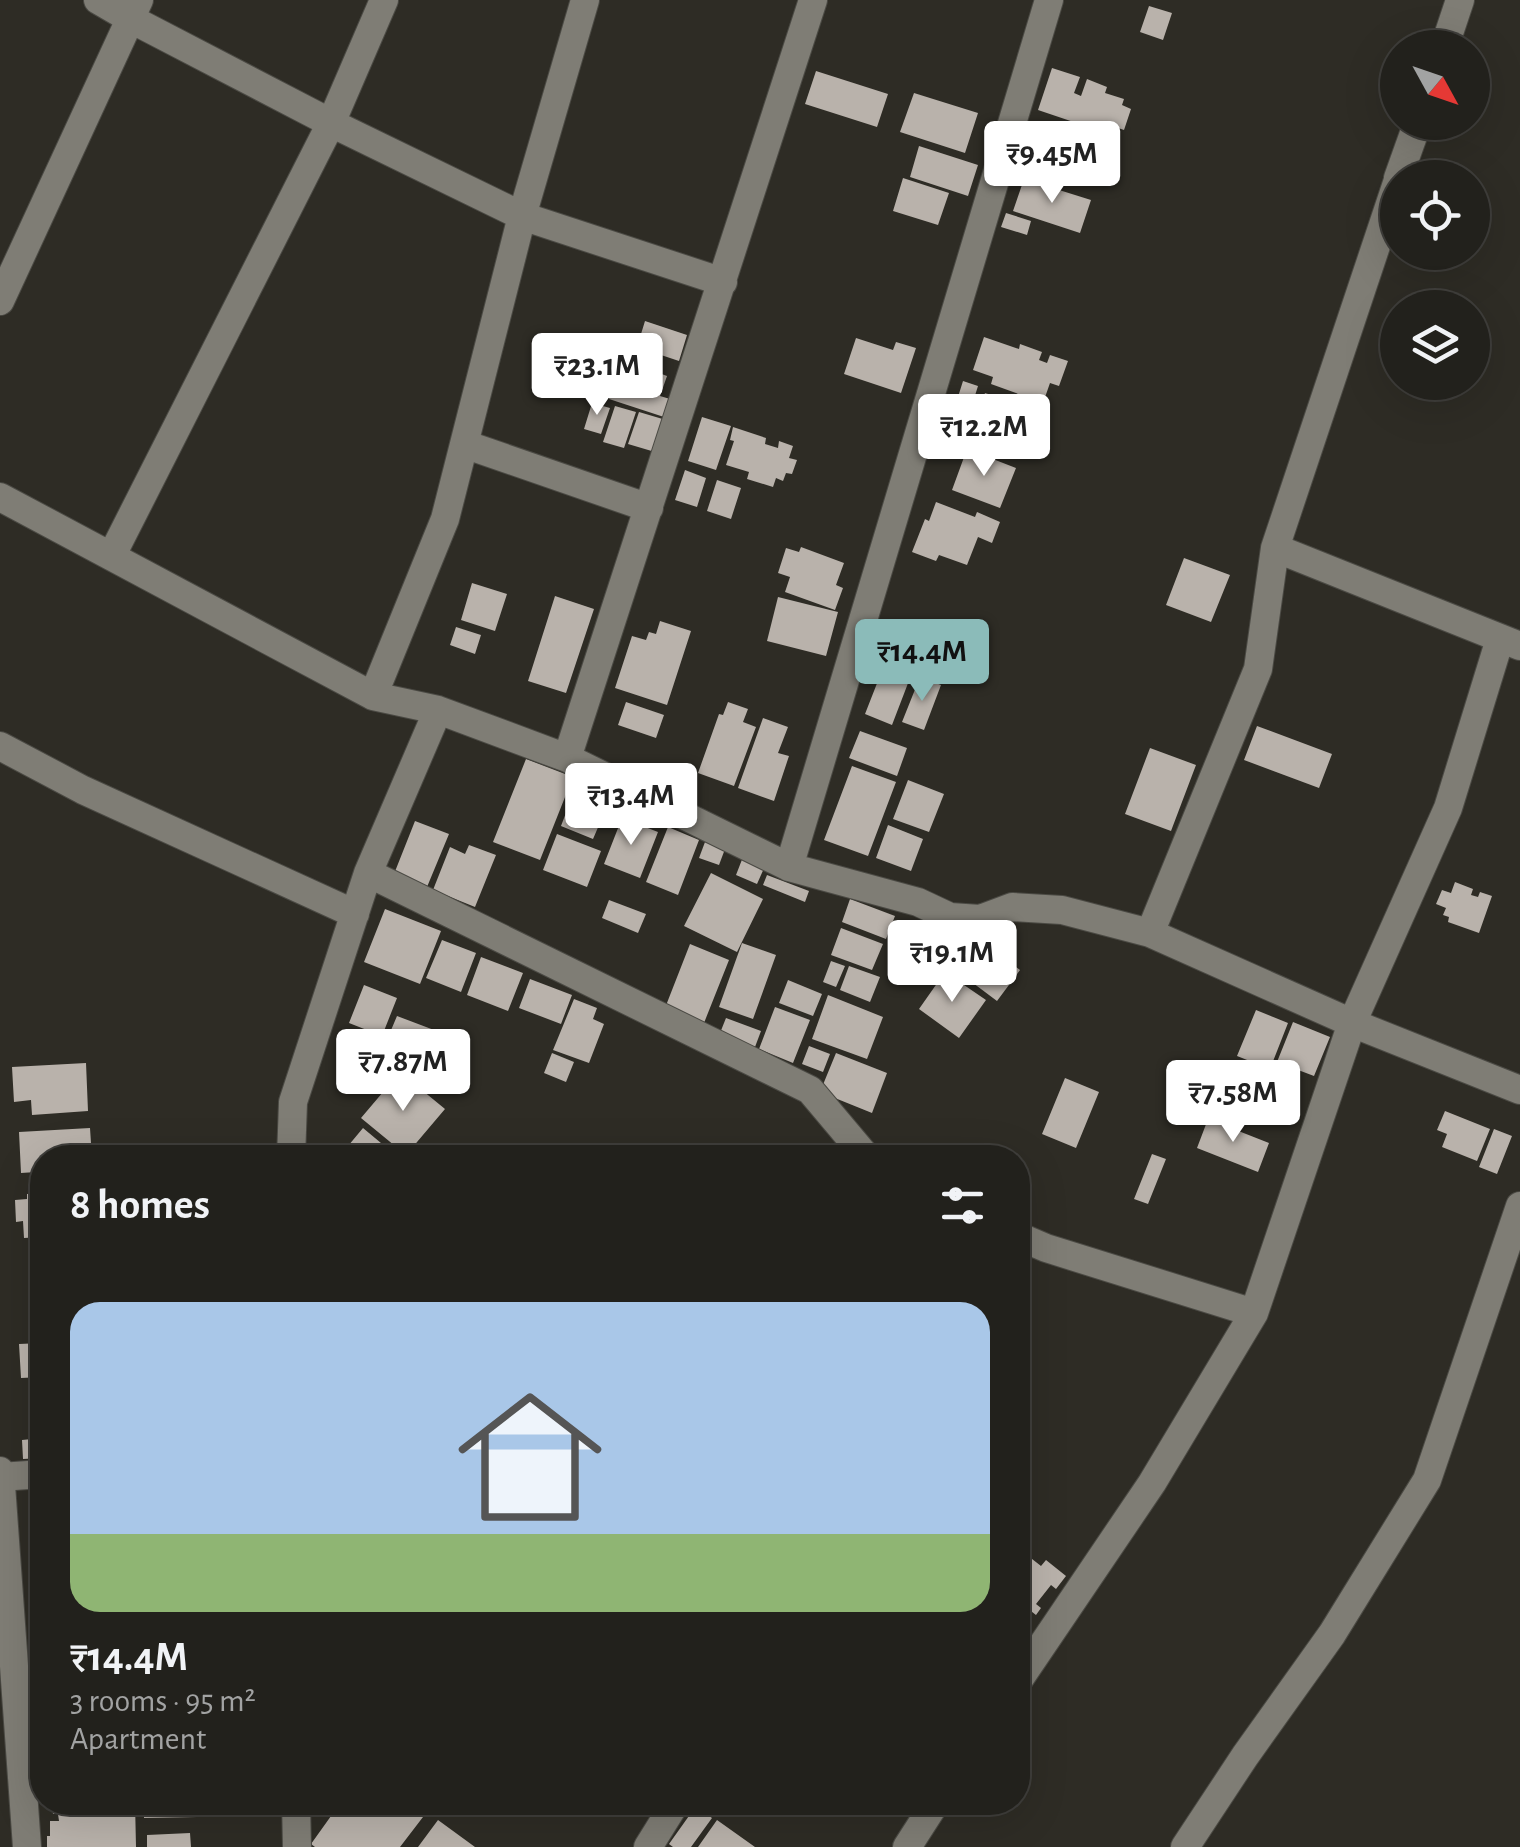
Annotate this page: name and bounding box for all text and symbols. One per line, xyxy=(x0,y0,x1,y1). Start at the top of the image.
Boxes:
north arrow xyxy=(1380,30,1490,140)
map controls xyxy=(1380,30,1490,400)
pin: ₹9.45M xyxy=(971,121,1133,206)
text: ₹9.45M xyxy=(1006,137,1098,169)
button: locate xyxy=(1380,160,1490,270)
button: layers xyxy=(1380,290,1490,400)
pin: ₹23.1M xyxy=(516,333,678,418)
text: ₹23.1M xyxy=(554,349,640,381)
pin: ₹12.2M xyxy=(903,394,1065,479)
text: ₹12.2M xyxy=(940,410,1028,442)
pin: ₹14.4M xyxy=(841,619,1003,704)
text: ₹14.4M xyxy=(877,635,967,667)
pin: ₹13.4M xyxy=(550,763,712,848)
text: ₹13.4M xyxy=(587,779,675,811)
pin: ₹19.1M xyxy=(871,920,1033,1005)
text: ₹19.1M xyxy=(910,936,994,968)
pin: ₹7.87M xyxy=(322,1029,484,1114)
text: ₹7.87M xyxy=(358,1045,448,1077)
pin: ₹7.58M xyxy=(1152,1060,1314,1145)
text: ₹7.58M xyxy=(1188,1076,1278,1108)
icon: filters xyxy=(935,1178,990,1233)
text: 8 homes xyxy=(70,1184,210,1226)
icon: home xyxy=(440,1367,620,1547)
text: ₹14.4M xyxy=(70,1636,188,1678)
text: 3 rooms · 95 m² xyxy=(70,1685,256,1717)
text: Apartment xyxy=(70,1723,206,1755)

